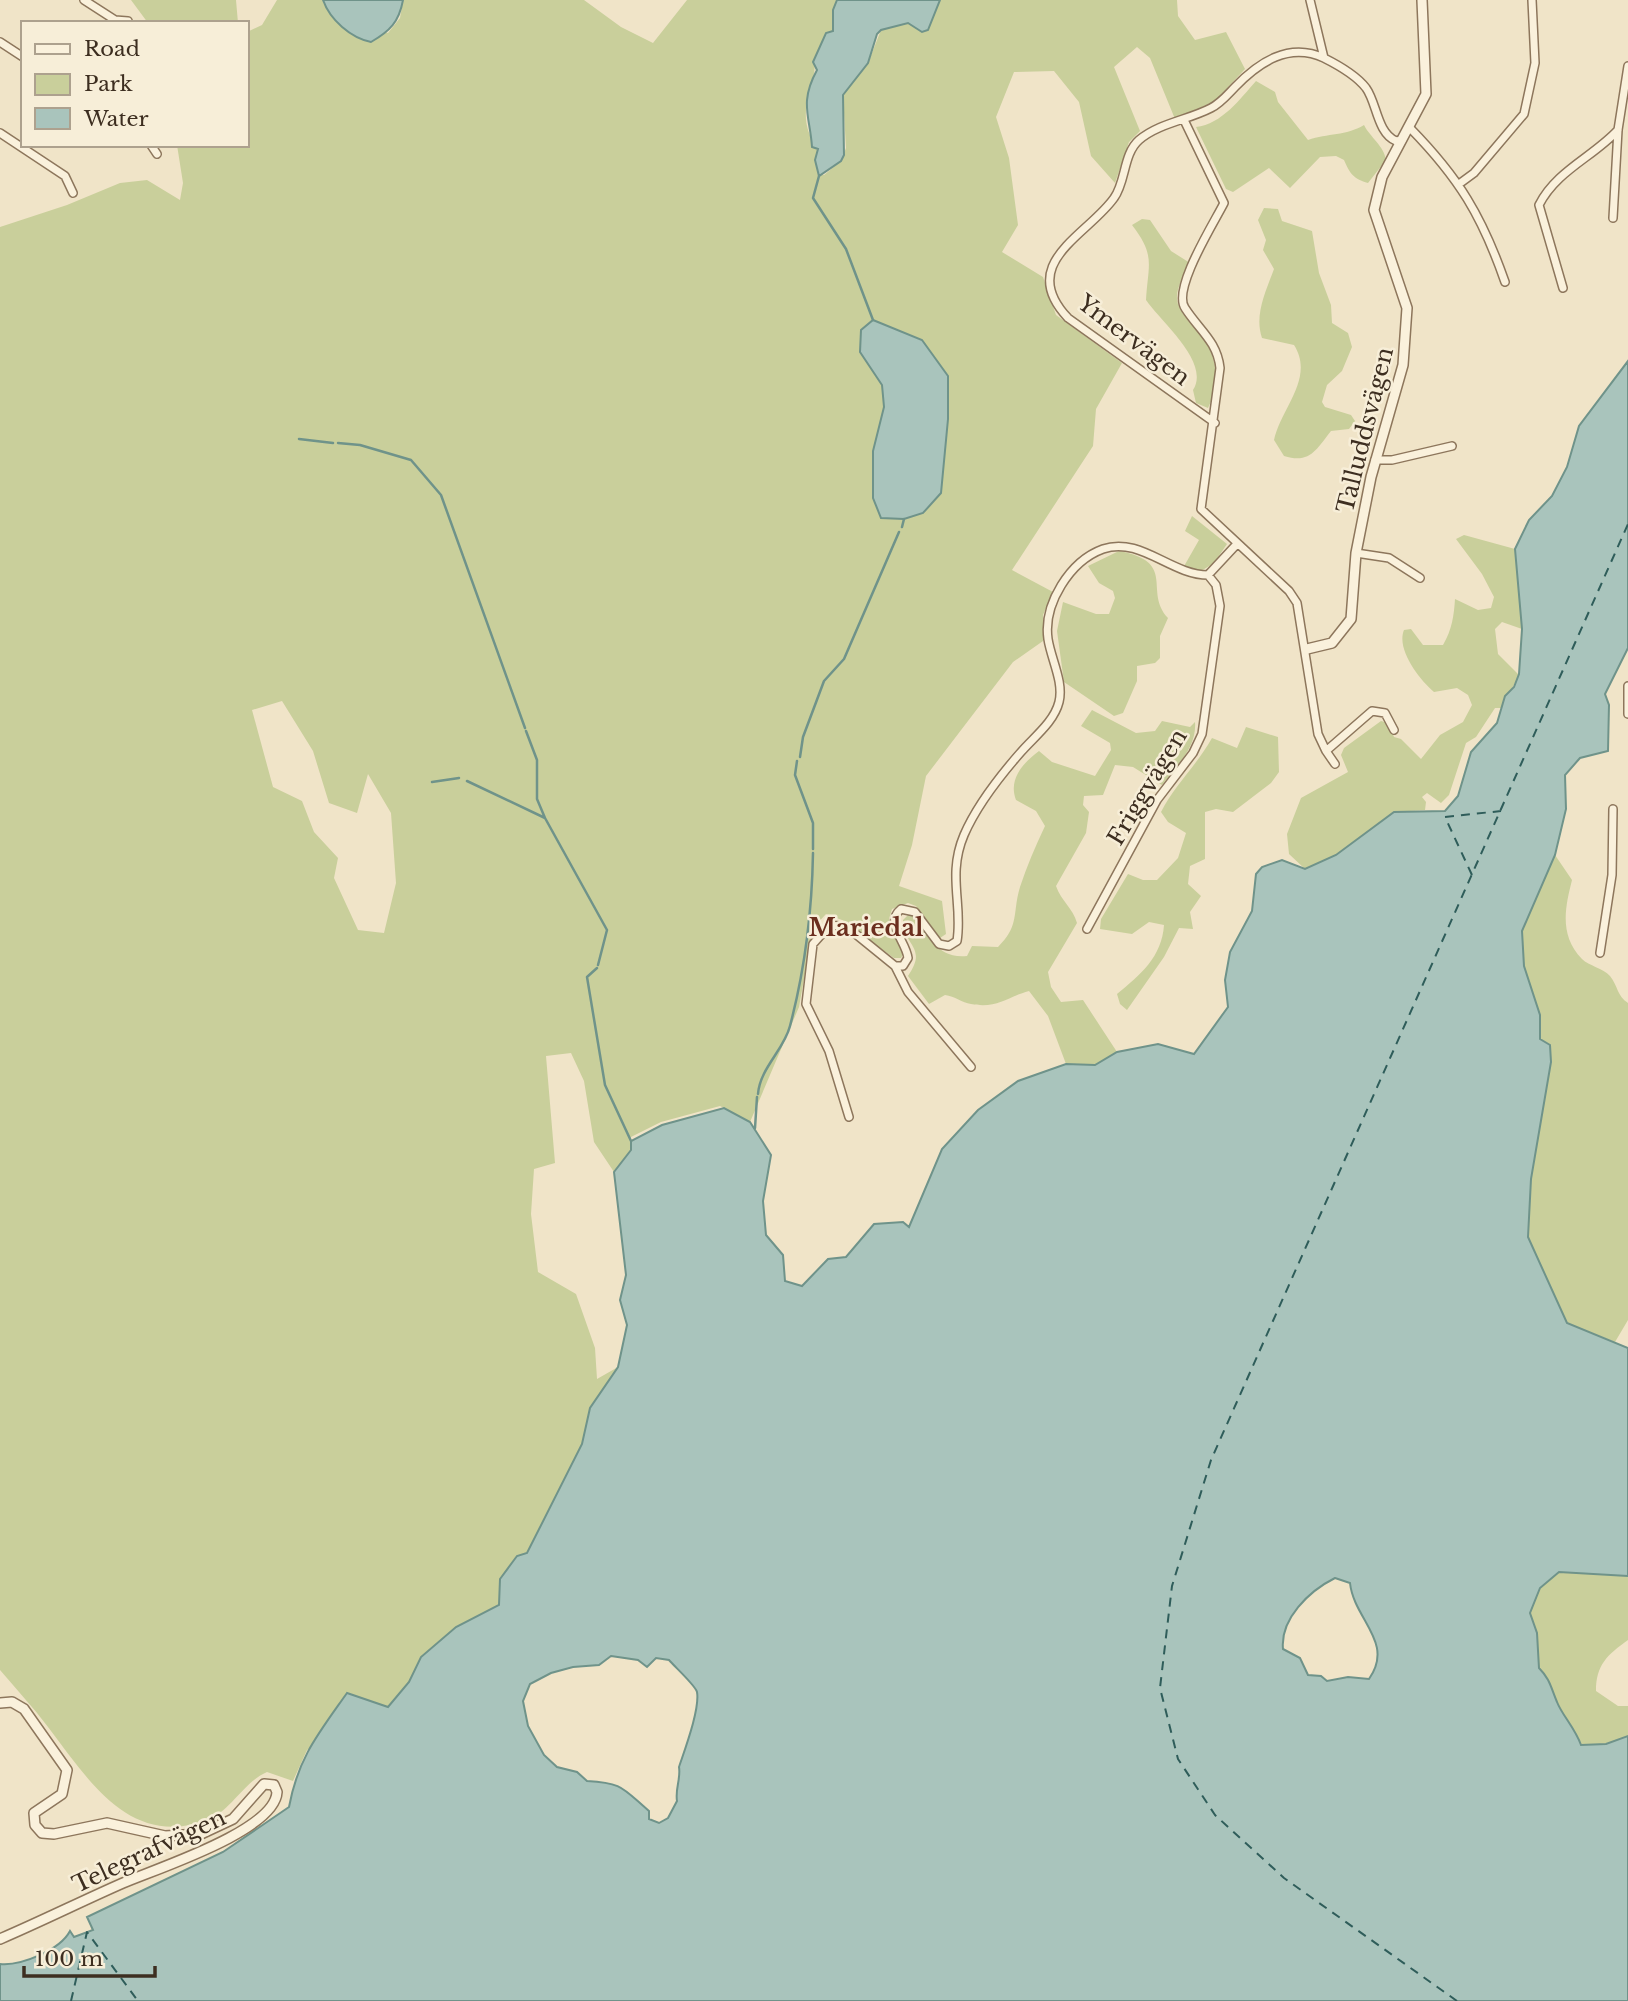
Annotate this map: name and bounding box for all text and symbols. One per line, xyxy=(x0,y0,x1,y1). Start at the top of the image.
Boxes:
legend xyxy=(21,21,248,147)
text: Road xyxy=(84,36,140,62)
text: Park xyxy=(84,71,133,97)
text: Water xyxy=(83,106,148,132)
street label: Ymervägen xyxy=(1072,288,1196,391)
street label: Talluddsvägen xyxy=(1331,344,1399,516)
street label: Friggvägen xyxy=(1101,724,1193,850)
district label: Mariedal xyxy=(809,913,924,942)
street label: Telegrafvägen xyxy=(68,1803,230,1899)
scale bar xyxy=(24,1934,156,1978)
text: 100 m xyxy=(35,1946,103,1972)

